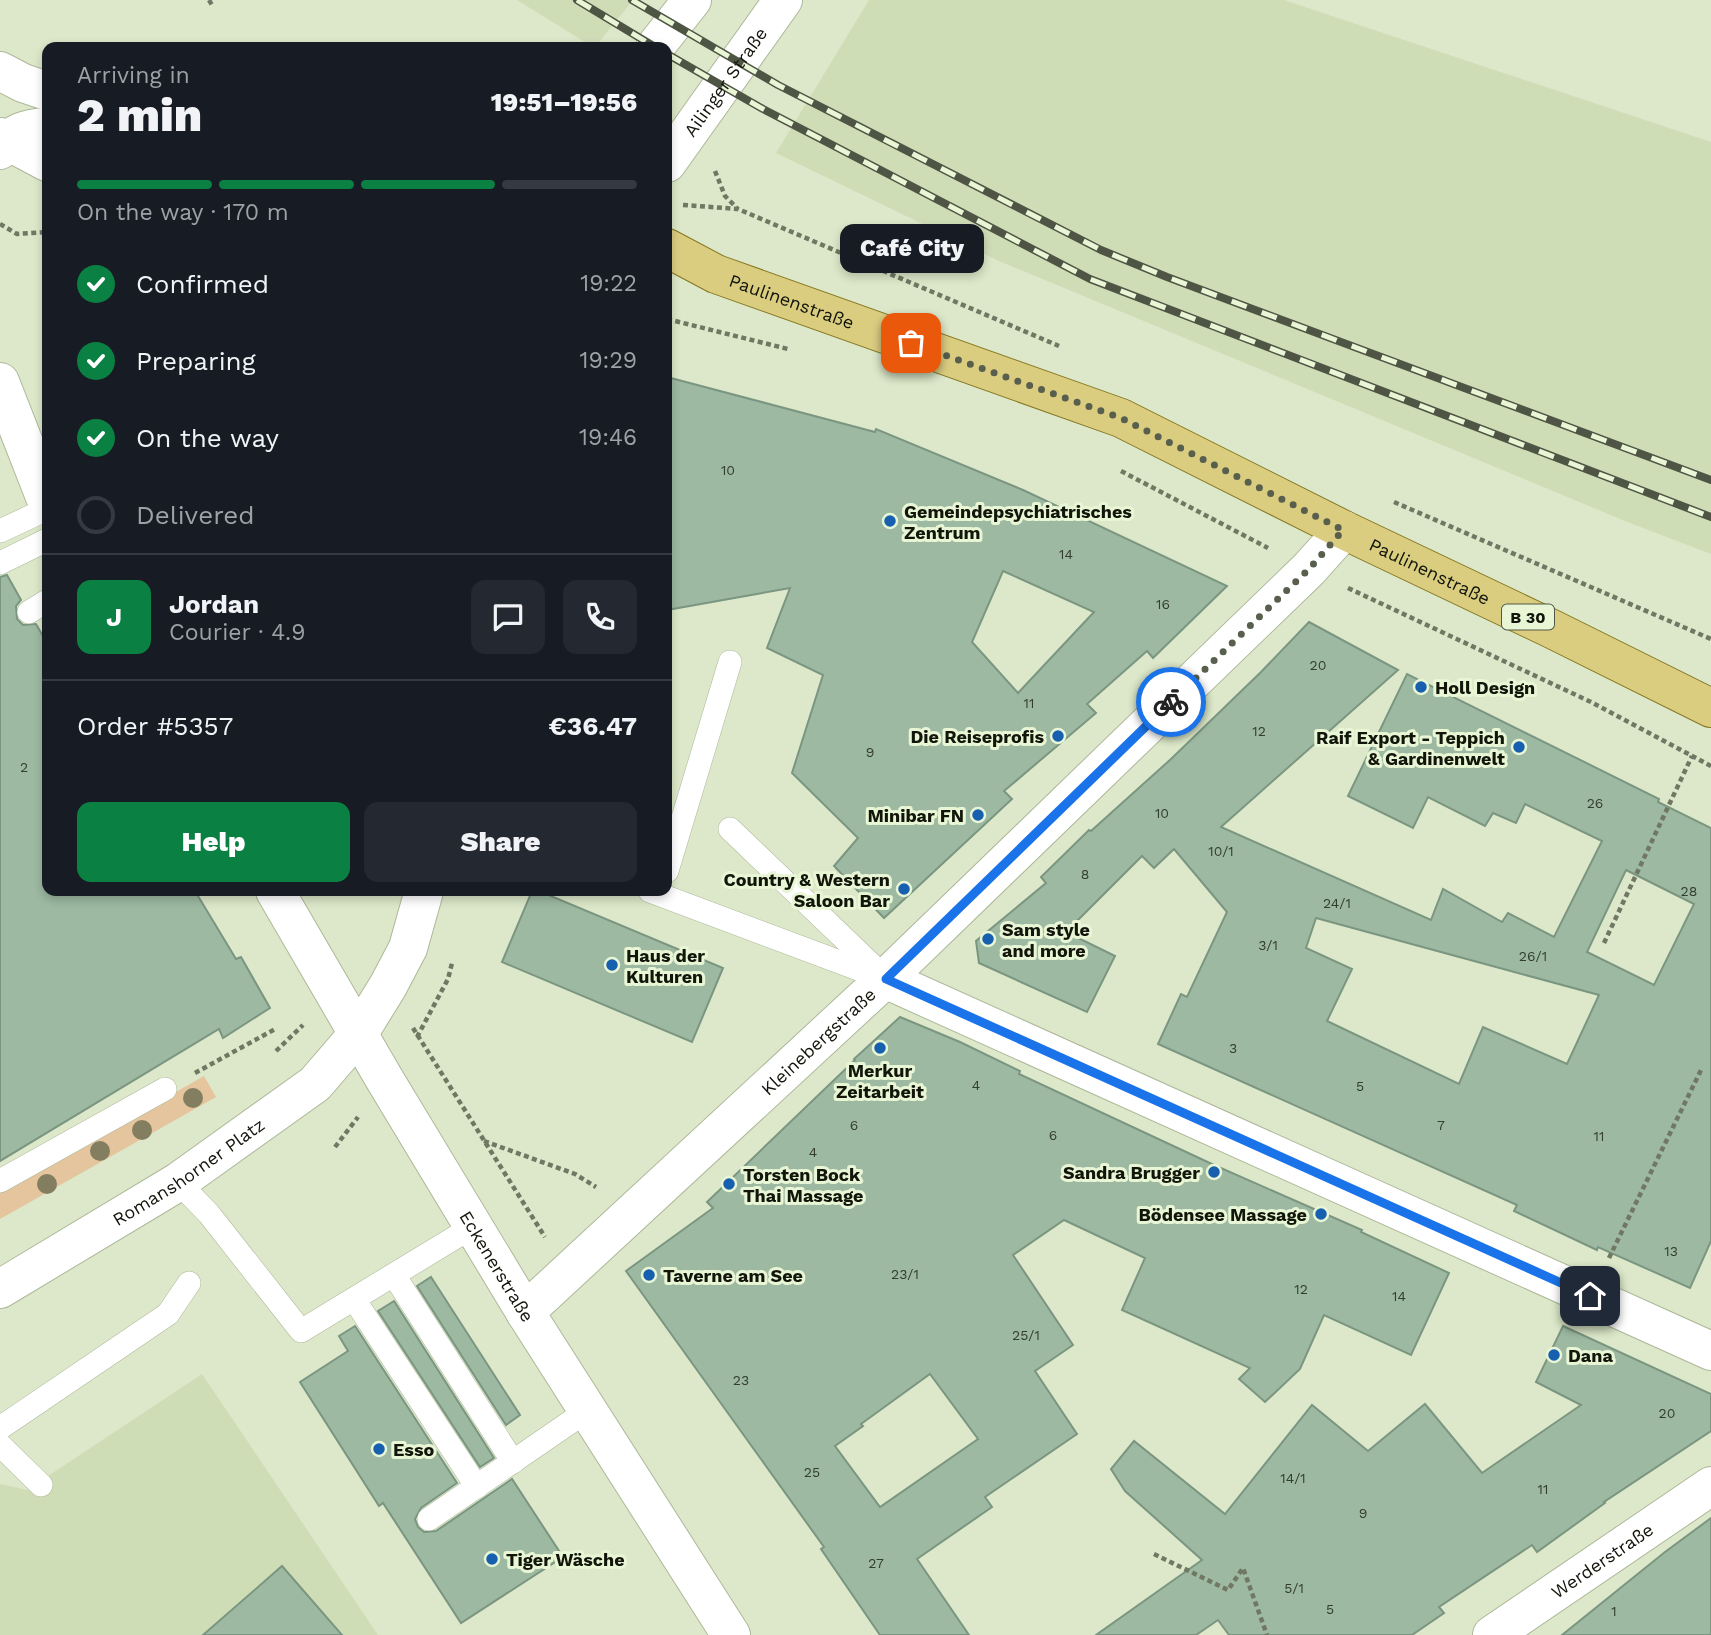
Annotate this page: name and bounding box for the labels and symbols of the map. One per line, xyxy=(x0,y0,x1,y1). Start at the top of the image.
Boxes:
street label: Ailinger Straße xyxy=(679,23,771,140)
callout: Café City xyxy=(839,224,983,273)
street label: Paulinenstraße xyxy=(727,269,857,333)
pin xyxy=(881,313,941,373)
house number: 10 xyxy=(721,462,735,478)
place label: Gemeindepsychiatrisches Zentrum xyxy=(904,501,1132,543)
marker: Gemeindepsychiatrisches Zentrum xyxy=(882,513,898,529)
street label: Paulinenstraße xyxy=(1366,533,1494,609)
house number: 14 xyxy=(1059,546,1073,562)
house number: 16 xyxy=(1156,596,1170,612)
road number: B 30 xyxy=(1502,604,1554,630)
house number: 20 xyxy=(1310,657,1326,673)
courier xyxy=(1136,667,1206,737)
place label: Holl Design xyxy=(1435,677,1535,698)
marker: Holl Design xyxy=(1413,679,1429,695)
house number: 11 xyxy=(1024,695,1034,711)
house number: 12 xyxy=(1252,723,1266,739)
place label: Die Reiseprofis xyxy=(910,726,1044,747)
place label: Raif Export - Teppich & Gardinenwelt xyxy=(1316,727,1505,769)
marker: Die Reiseprofis xyxy=(1050,728,1066,744)
marker: Raif Export - Teppich & Gardinenwelt xyxy=(1511,739,1527,755)
house number: 9 xyxy=(866,744,874,760)
house number: 2 xyxy=(20,759,28,775)
house number: 26 xyxy=(1587,795,1603,811)
place label: Minibar FN xyxy=(867,805,964,826)
house number: 10 xyxy=(1155,805,1169,821)
marker: Minibar FN xyxy=(970,807,986,823)
house number: 10/1 xyxy=(1208,843,1234,859)
house number: 8 xyxy=(1081,866,1089,882)
place label: Country & Western Saloon Bar xyxy=(724,869,890,911)
marker: Country & Western Saloon Bar xyxy=(896,881,912,897)
house number: 28 xyxy=(1681,883,1697,899)
house number: 24/1 xyxy=(1323,895,1351,911)
place label: Sam style and more xyxy=(1002,919,1090,961)
marker: Sam style and more xyxy=(980,931,996,947)
house number: 3/1 xyxy=(1258,937,1278,953)
place label: Haus der Kulturen xyxy=(626,945,705,987)
house number: 26/1 xyxy=(1519,948,1547,964)
marker: Haus der Kulturen xyxy=(604,957,620,973)
street label: Kleinebergstraße xyxy=(756,983,879,1099)
marker: Merkur Zeitarbeit xyxy=(872,1040,888,1056)
house number: 3 xyxy=(1229,1040,1237,1056)
place label: Merkur Zeitarbeit xyxy=(836,1060,924,1102)
house number: 4 xyxy=(972,1077,980,1093)
house number: 5 xyxy=(1356,1078,1364,1094)
street label: Romanshorner Platz xyxy=(109,1113,268,1229)
house number: 6 xyxy=(850,1117,858,1133)
house number: 7 xyxy=(1437,1117,1445,1133)
house number: 6 xyxy=(1049,1127,1057,1143)
house number: 11 xyxy=(1594,1128,1604,1144)
house number: 4 xyxy=(809,1144,817,1160)
place label: Sandra Brugger xyxy=(1063,1162,1200,1183)
place label: Torsten Bock Thai Massage xyxy=(743,1164,864,1206)
marker: Sandra Brugger xyxy=(1206,1164,1222,1180)
marker: Torsten Bock Thai Massage xyxy=(721,1176,737,1192)
place label: Bödensee Massage xyxy=(1139,1204,1307,1225)
marker: Bödensee Massage xyxy=(1313,1206,1329,1222)
street label: Eckenerstraße xyxy=(456,1207,539,1325)
house number: 13 xyxy=(1664,1243,1678,1259)
place label: Taverne am See xyxy=(663,1265,803,1286)
house number: 23/1 xyxy=(891,1266,919,1282)
pin xyxy=(1560,1266,1620,1326)
marker: Taverne am See xyxy=(641,1267,657,1283)
house number: 12 xyxy=(1294,1281,1308,1297)
house number: 14 xyxy=(1392,1288,1406,1304)
house number: 25/1 xyxy=(1012,1327,1040,1343)
place label: Dana xyxy=(1568,1345,1613,1366)
marker: Dana xyxy=(1546,1347,1562,1363)
house number: 23 xyxy=(733,1372,749,1388)
house number: 20 xyxy=(1659,1405,1675,1421)
place label: Esso xyxy=(393,1439,434,1460)
marker: Esso xyxy=(371,1441,387,1457)
house number: 25 xyxy=(804,1464,820,1480)
house number: 14/1 xyxy=(1280,1470,1306,1486)
house number: 11 xyxy=(1538,1481,1548,1497)
house number: 9 xyxy=(1359,1505,1367,1521)
street label: Werderstraße xyxy=(1547,1518,1657,1602)
place label: Tiger Wäsche xyxy=(506,1549,625,1570)
marker: Tiger Wäsche xyxy=(484,1551,500,1567)
house number: 27 xyxy=(868,1555,884,1571)
house number: 5/1 xyxy=(1284,1580,1304,1596)
house number: 5 xyxy=(1326,1601,1334,1617)
house number: 1 xyxy=(1611,1603,1617,1619)

